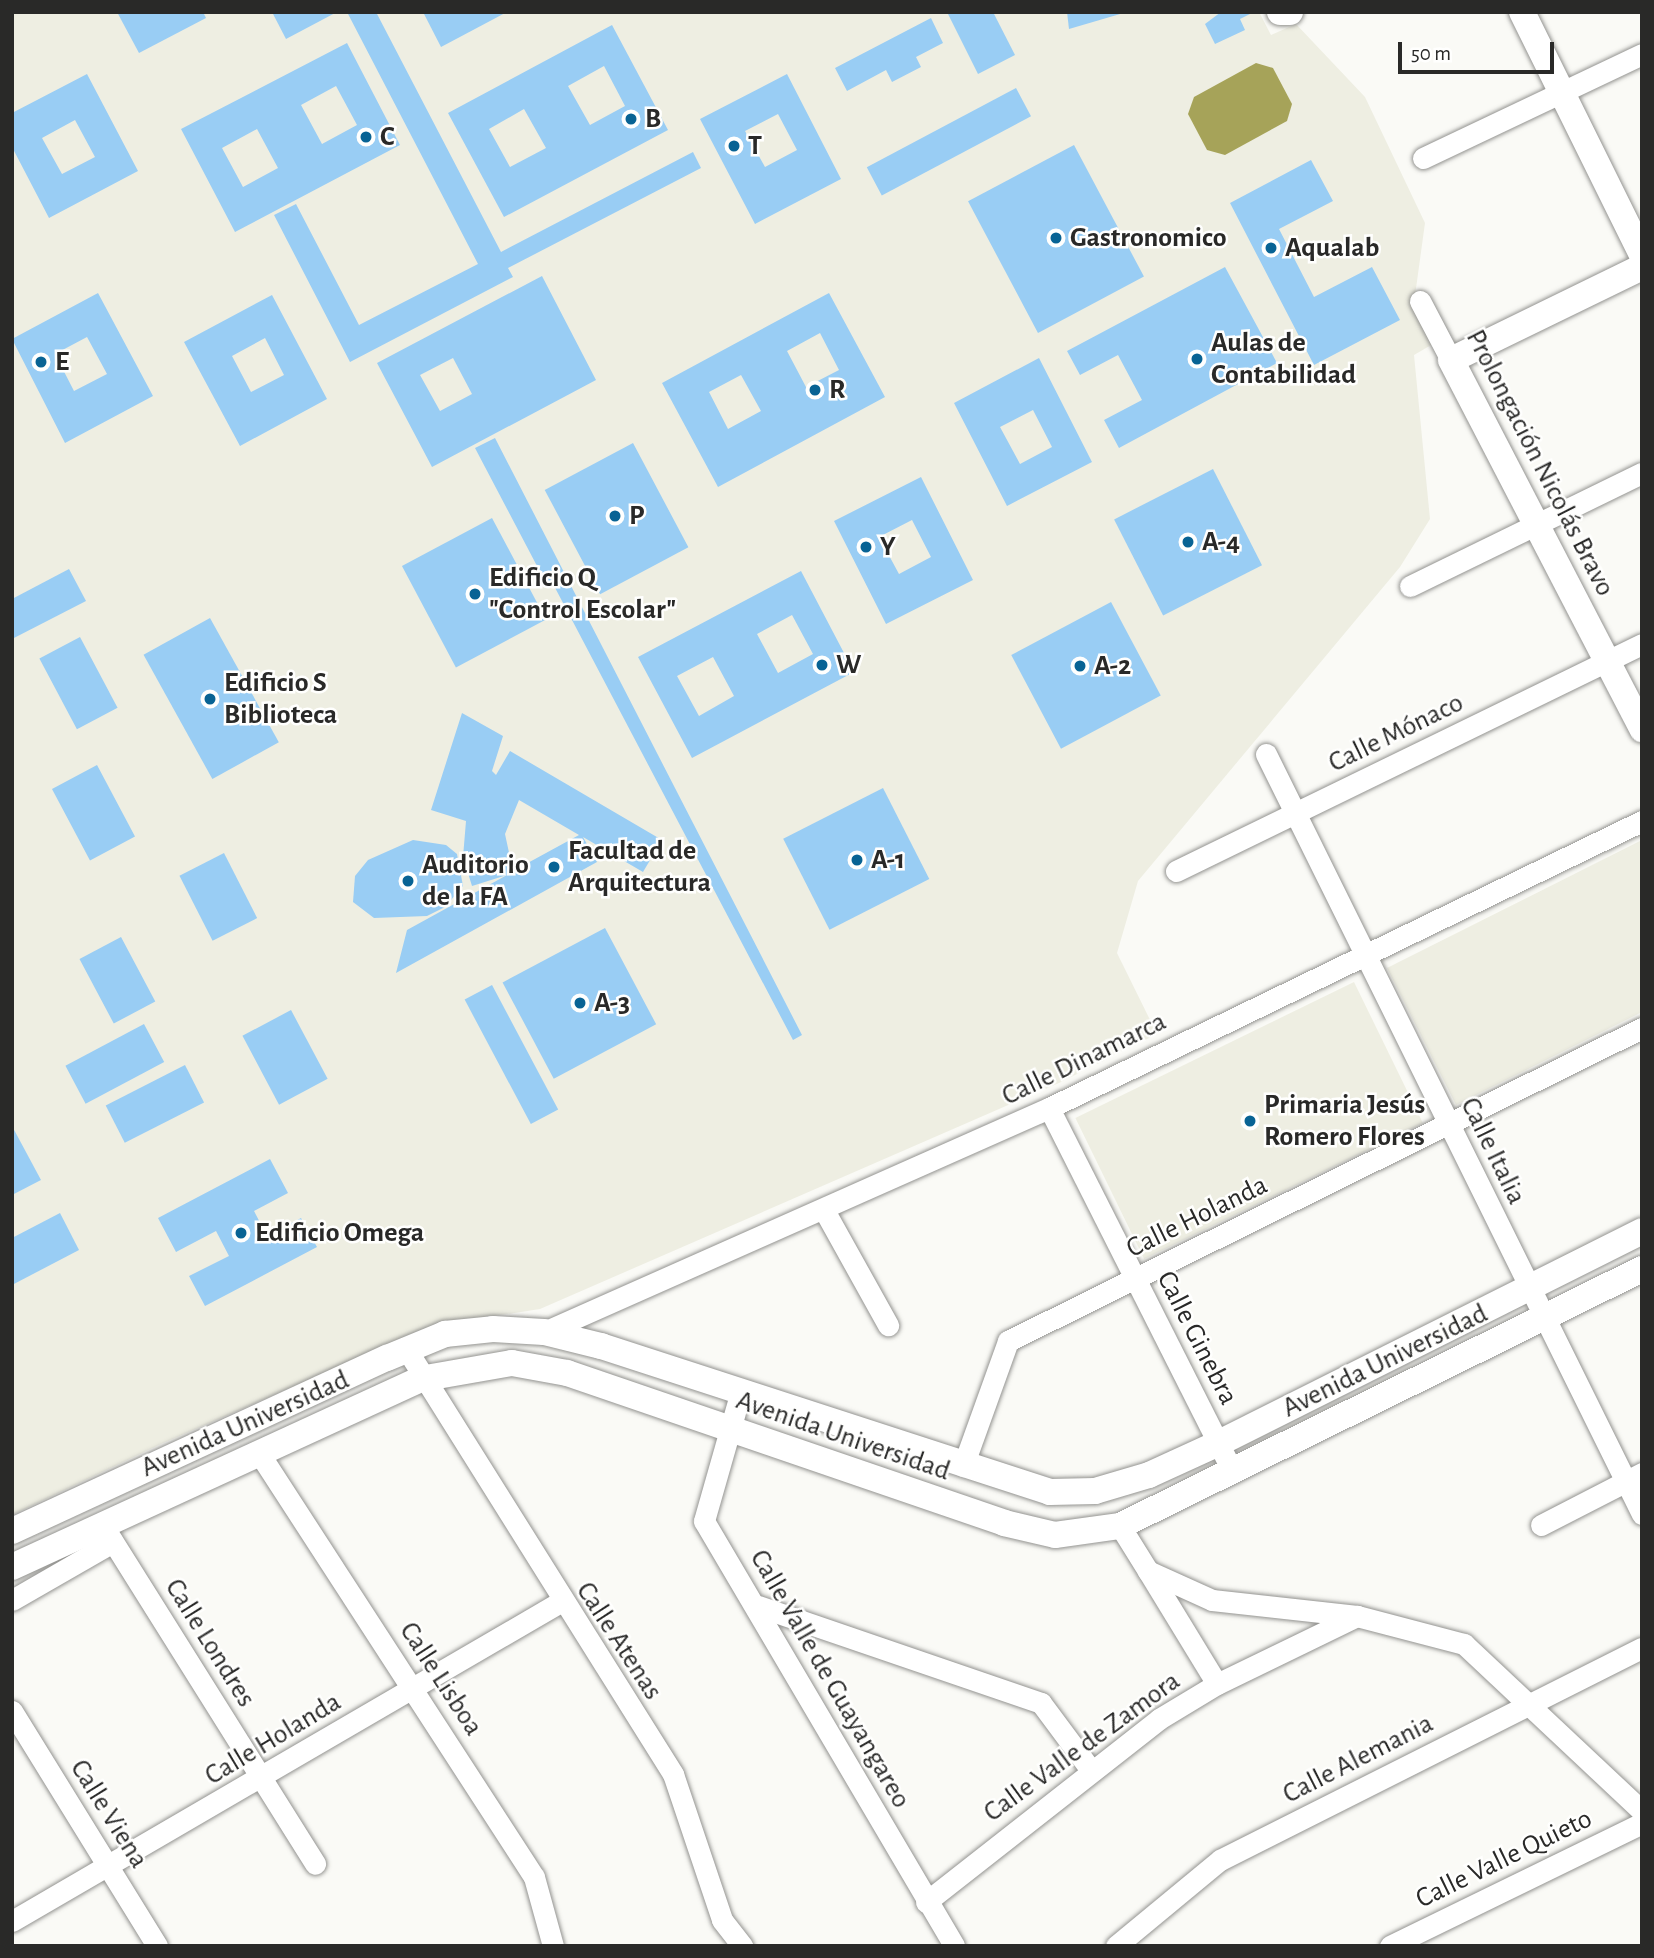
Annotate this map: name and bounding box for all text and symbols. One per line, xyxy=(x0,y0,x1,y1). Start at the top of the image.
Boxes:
scale bar xyxy=(1402,28,1558,72)
text: 50 m xyxy=(1411,43,1451,64)
place label: B xyxy=(645,102,661,136)
marker: B xyxy=(623,111,639,127)
place label: C xyxy=(380,120,394,154)
marker: C xyxy=(358,129,374,145)
place label: T xyxy=(748,129,762,163)
marker: T xyxy=(726,138,742,154)
place label: Gastronomico xyxy=(1070,221,1227,255)
marker: Gastronomico xyxy=(1048,230,1064,246)
place label: Aqualab xyxy=(1285,231,1379,265)
marker: Aqualab xyxy=(1263,240,1279,256)
street label: Prolongación Nicolás Bravo xyxy=(1458,324,1622,602)
place label: Aulas de Contabilidad xyxy=(1211,326,1356,392)
place label: E xyxy=(55,345,69,379)
marker: Aulas de Contabilidad xyxy=(1189,351,1205,367)
marker: E xyxy=(33,354,49,370)
place label: R xyxy=(829,373,846,407)
marker: R xyxy=(807,382,823,398)
place label: P xyxy=(629,499,644,533)
marker: P xyxy=(607,508,623,524)
place label: A-4 xyxy=(1202,525,1240,559)
place label: Y xyxy=(880,530,896,564)
marker: A-4 xyxy=(1180,534,1196,550)
marker: Y xyxy=(858,539,874,555)
place label: Edificio Q "Control Escolar" xyxy=(489,561,676,627)
marker: Edificio Q "Control Escolar" xyxy=(467,586,483,602)
place label: W xyxy=(836,648,861,682)
place label: A-2 xyxy=(1094,649,1131,683)
marker: W xyxy=(814,657,830,673)
marker: A-2 xyxy=(1072,658,1088,674)
place label: Edificio S Biblioteca xyxy=(224,666,337,732)
street label: Calle Mónaco xyxy=(1323,686,1469,780)
marker: Edificio S Biblioteca xyxy=(202,691,218,707)
place label: Facultad de Arquitectura xyxy=(568,834,711,900)
place label: A-1 xyxy=(871,843,905,877)
place label: Auditorio de la FA xyxy=(422,848,529,914)
marker: A-1 xyxy=(849,852,865,868)
marker: Facultad de Arquitectura xyxy=(546,859,562,875)
marker: Auditorio de la FA xyxy=(400,873,416,889)
place label: A-3 xyxy=(594,986,630,1020)
marker: A-3 xyxy=(572,995,588,1011)
street label: Calle Dinamarca xyxy=(996,1005,1172,1113)
place label: Primaria Jesús Romero Flores xyxy=(1264,1088,1425,1154)
street label: Calle Italia xyxy=(1453,1092,1533,1210)
marker: Primaria Jesús Romero Flores xyxy=(1242,1113,1258,1129)
street label: Calle Holanda xyxy=(1121,1168,1273,1266)
place label: Edificio Omega xyxy=(255,1216,424,1250)
marker: Edificio Omega xyxy=(233,1225,249,1241)
street label: Calle Ginebra xyxy=(1149,1266,1245,1410)
street label: Avenida Universidad xyxy=(1277,1297,1493,1425)
street label: Avenida Universidad xyxy=(136,1363,354,1485)
street label: Avenida Universidad xyxy=(732,1384,954,1488)
street label: Calle Valle de Guayangareo xyxy=(742,1544,918,1814)
street label: Calle Londres xyxy=(157,1573,263,1713)
street label: Calle Atenas xyxy=(569,1576,669,1706)
street label: Calle Lisboa xyxy=(392,1616,490,1742)
street label: Calle Valle de Zamora xyxy=(977,1664,1187,1830)
street label: Calle Holanda xyxy=(199,1685,347,1793)
street label: Calle Alemania xyxy=(1277,1707,1439,1811)
street label: Calle Viena xyxy=(63,1753,155,1875)
street label: Calle Valle Quieto xyxy=(1411,1802,1597,1916)

